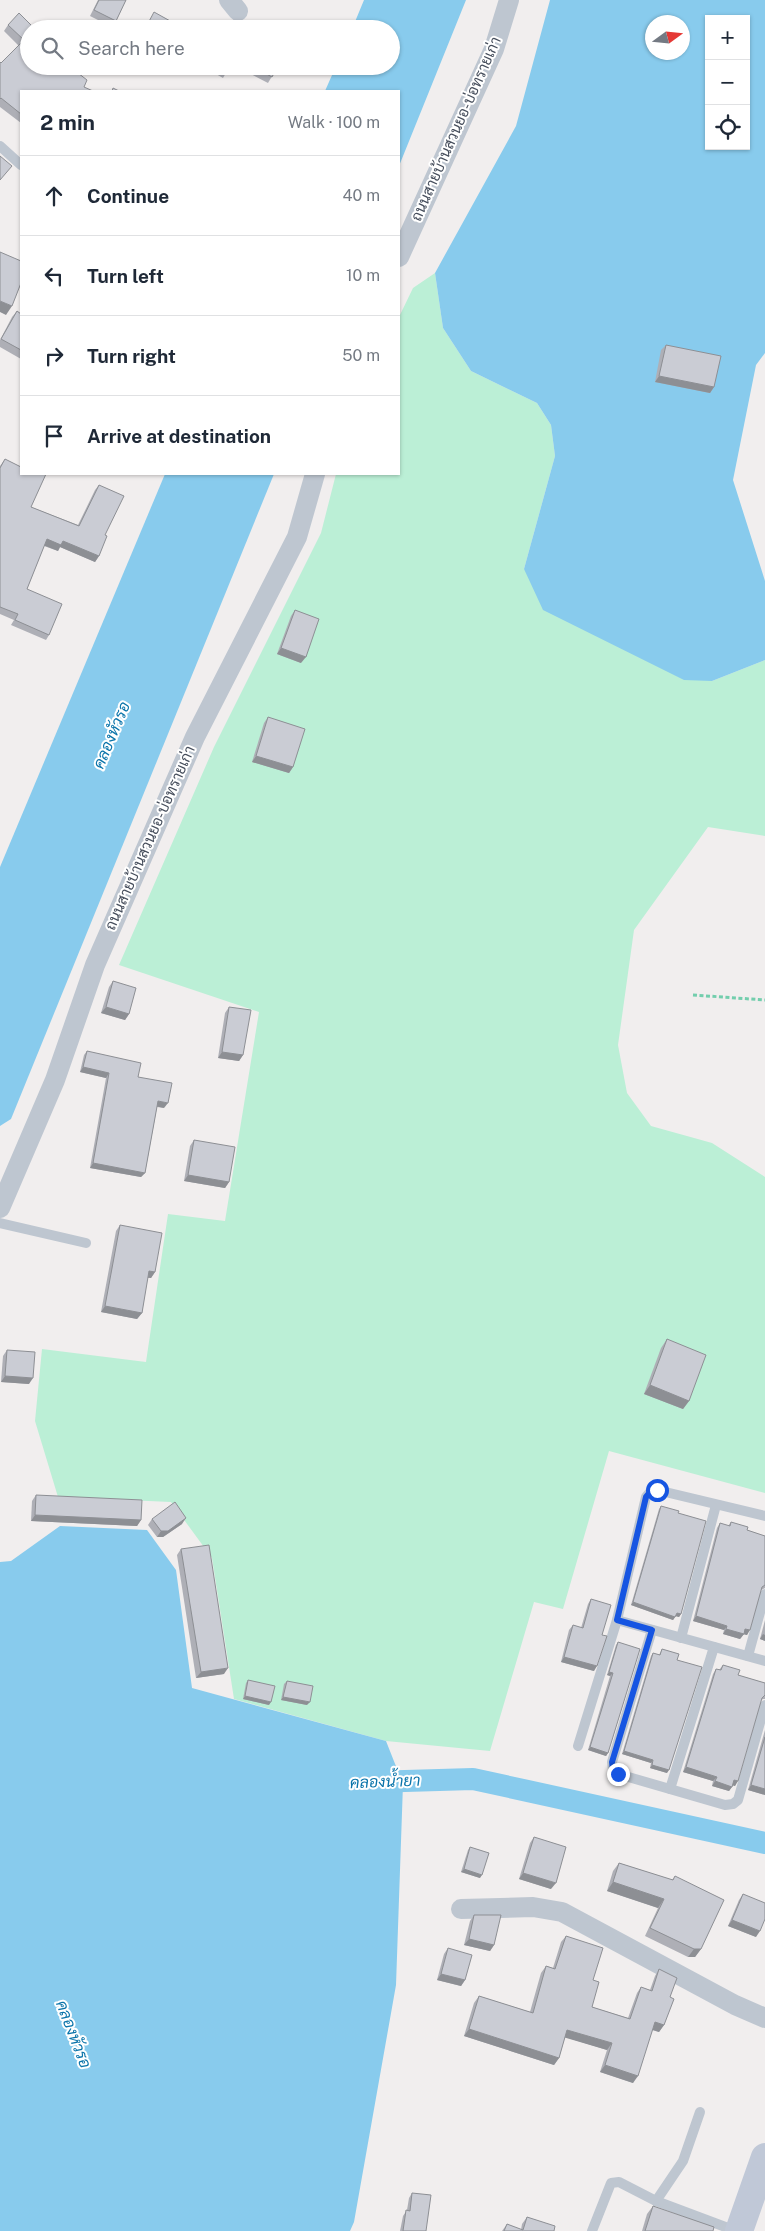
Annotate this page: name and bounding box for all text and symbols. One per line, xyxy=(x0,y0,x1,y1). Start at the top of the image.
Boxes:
north arrow xyxy=(645,15,690,60)
map controls xyxy=(705,15,750,150)
button: + xyxy=(705,15,750,60)
search box xyxy=(20,20,400,75)
icon: search xyxy=(38,34,66,62)
street label: ถนนสายบ้านสวนยอ-บ่อทรายเก่า xyxy=(406,34,504,224)
text: Search here xyxy=(78,37,185,59)
button: − xyxy=(705,60,750,105)
button: locate xyxy=(705,105,750,150)
text: 2 min xyxy=(40,110,95,135)
text: Walk · 100 m xyxy=(288,113,380,132)
icon: ahead xyxy=(40,182,68,210)
text: Continue xyxy=(87,185,169,207)
text: 40 m xyxy=(342,186,380,205)
icon: left xyxy=(40,262,68,290)
text: Turn left xyxy=(87,265,164,287)
text: 10 m xyxy=(346,266,380,285)
icon: right xyxy=(40,342,68,370)
text: Turn right xyxy=(87,345,176,367)
text: 50 m xyxy=(342,346,380,365)
icon: arrive xyxy=(40,422,68,450)
text: Arrive at destination xyxy=(87,425,271,447)
water label: คลองหัวรอ xyxy=(88,698,134,772)
street label: ถนนสายบ้านสวนยอ-บ่อทรายเก่า xyxy=(100,743,198,933)
route start xyxy=(646,1479,669,1502)
route end xyxy=(607,1763,630,1786)
water label: คลองน้ำยา xyxy=(349,1766,421,1792)
water label: คลองหัวรอ xyxy=(52,1997,96,2071)

